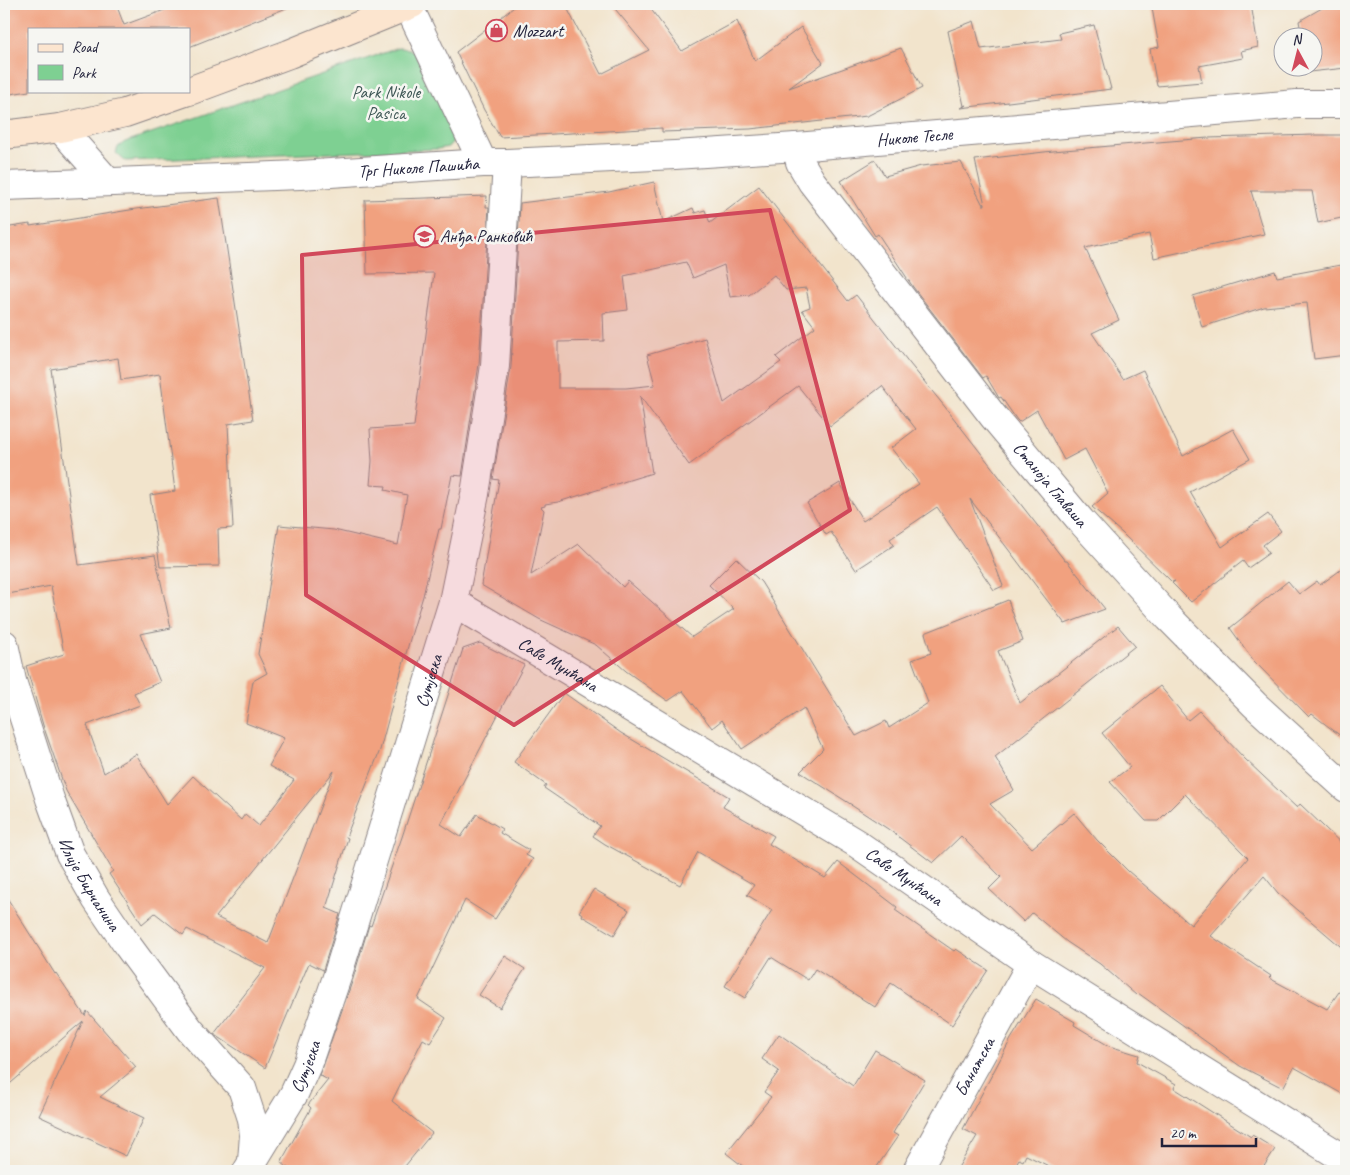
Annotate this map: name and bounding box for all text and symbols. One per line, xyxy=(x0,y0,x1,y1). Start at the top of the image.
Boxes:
shop icon: Mozzart xyxy=(485,19,509,43)
place label: Mozzart xyxy=(513,20,565,42)
legend xyxy=(28,28,190,92)
north arrow xyxy=(1272,28,1322,78)
text: N xyxy=(1291,30,1304,49)
text: Road xyxy=(72,38,99,57)
text: Park xyxy=(72,64,97,83)
park label: Park Nikole Pasica xyxy=(352,81,421,124)
street label: Николе Тесле xyxy=(876,123,955,151)
street label: Трг Николе Пашића xyxy=(357,152,481,182)
school or university icon: Анђа Ранковић xyxy=(412,224,436,248)
place label: Анђа Ранковић xyxy=(440,225,533,247)
street label: Станоја Главаша xyxy=(1008,437,1093,533)
street label: Саве Мунћана xyxy=(514,632,603,697)
street label: Сутјеска xyxy=(410,650,448,710)
street label: Илије Бирчанина xyxy=(54,834,126,937)
street label: Саве Мунћана xyxy=(861,842,948,912)
street label: Банатска xyxy=(949,1032,1000,1100)
street label: Сутјеска xyxy=(285,1036,326,1096)
scale bar xyxy=(1162,1115,1256,1147)
text: 20 m xyxy=(1170,1124,1197,1143)

